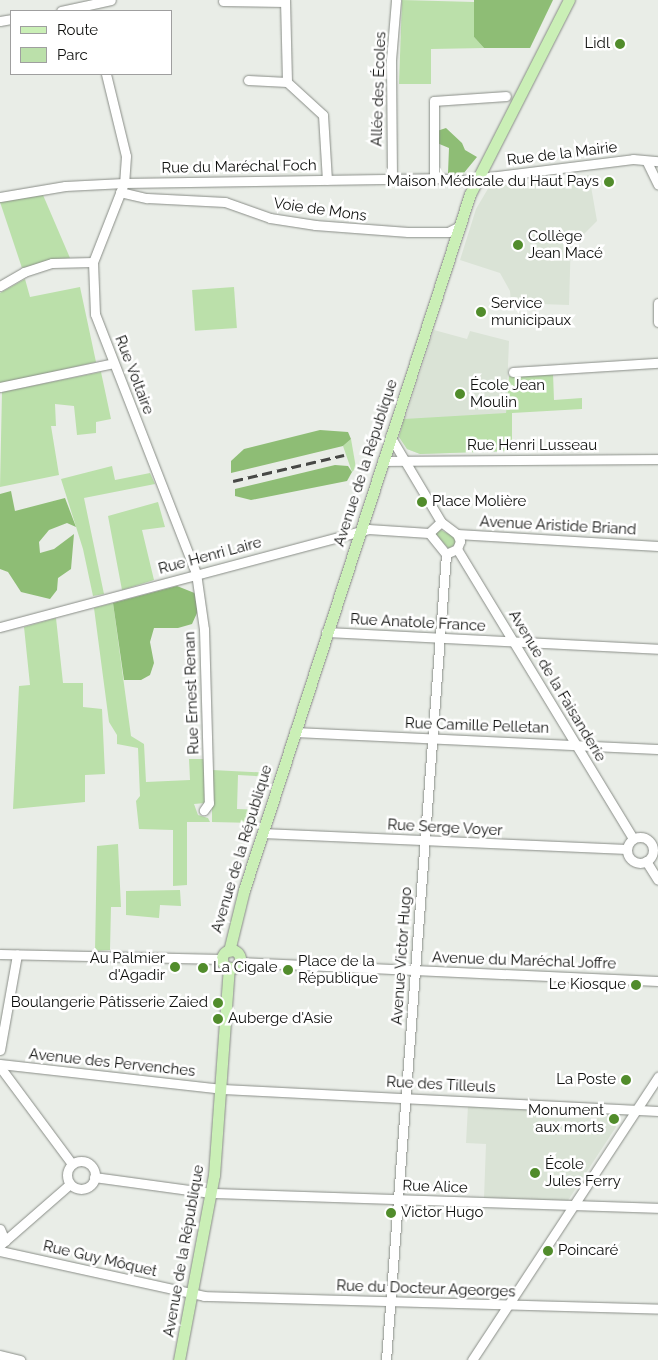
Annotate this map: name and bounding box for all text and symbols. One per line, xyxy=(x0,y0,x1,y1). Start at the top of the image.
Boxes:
legend xyxy=(10,10,172,75)
text: Route xyxy=(57,21,98,39)
street label: Allée des Écoles xyxy=(368,31,390,147)
place label: Lidl xyxy=(585,35,610,53)
marker: Lidl xyxy=(614,38,626,50)
text: Parc xyxy=(57,46,88,64)
street label: Rue de la Mairie xyxy=(506,138,618,170)
street label: Rue du Maréchal Foch xyxy=(161,157,317,177)
place label: Maison Médicale du Haut Pays xyxy=(387,173,599,191)
marker: Maison Médicale du Haut Pays xyxy=(603,176,615,188)
street label: Voie de Mons xyxy=(272,195,368,225)
place label: Collège Jean Macé xyxy=(528,227,603,262)
marker: Collège Jean Macé xyxy=(512,239,524,251)
place label: Service municipaux xyxy=(491,294,571,329)
marker: Service municipaux xyxy=(475,306,487,318)
street label: Rue Voltaire xyxy=(111,333,157,417)
place label: École Jean Moulin xyxy=(470,376,546,411)
street label: Avenue de la République xyxy=(330,377,402,549)
marker: École Jean Moulin xyxy=(454,388,466,400)
street label: Rue Henri Lusseau xyxy=(467,437,597,455)
place label: Place Molière xyxy=(432,493,526,511)
marker: Place Molière xyxy=(416,496,428,508)
street label: Avenue Aristide Briand xyxy=(479,513,637,539)
street label: Rue Henri Laire xyxy=(156,534,264,578)
street label: Avenue de la Faisanderie xyxy=(505,607,609,765)
street label: Rue Anatole France xyxy=(350,610,486,636)
street label: Rue Ernest Renan xyxy=(181,631,203,755)
street label: Rue Camille Pelletan xyxy=(405,714,549,738)
street label: Avenue de la République xyxy=(208,763,276,935)
street label: Rue Serge Voyer xyxy=(387,816,503,840)
street label: Avenue Victor Hugo xyxy=(388,886,416,1026)
place label: Au Palmier d'Agadir xyxy=(90,949,165,984)
street label: Avenue du Maréchal Joffre xyxy=(431,949,617,973)
place label: Place de la République xyxy=(298,952,378,987)
place label: La Cigale xyxy=(213,959,278,977)
marker: Au Palmier d'Agadir xyxy=(169,961,181,973)
marker: La Cigale xyxy=(197,962,209,974)
marker: Place de la République xyxy=(282,964,294,976)
place label: Le Kiosque xyxy=(549,976,626,994)
marker: Le Kiosque xyxy=(630,979,642,991)
place label: Boulangerie Pâtisserie Zaied xyxy=(11,994,208,1012)
marker: Boulangerie Pâtisserie Zaied xyxy=(212,997,224,1009)
place label: Auberge d'Asie xyxy=(228,1010,333,1028)
marker: Auberge d'Asie xyxy=(212,1013,224,1025)
street label: Avenue des Pervenches xyxy=(28,1045,196,1081)
place label: La Poste xyxy=(556,1071,616,1089)
street label: Rue des Tilleuls xyxy=(386,1073,496,1097)
marker: La Poste xyxy=(620,1074,632,1086)
place label: Monument aux morts xyxy=(528,1101,604,1136)
marker: Monument aux morts xyxy=(608,1113,620,1125)
place label: École Jules Ferry xyxy=(545,1155,621,1190)
street label: Avenue de la République xyxy=(160,1163,208,1339)
marker: École Jules Ferry xyxy=(529,1167,541,1179)
street label: Rue Alice xyxy=(402,1177,468,1197)
place label: Victor Hugo xyxy=(401,1204,484,1222)
marker: Victor Hugo xyxy=(385,1207,397,1219)
street label: Rue Guy Môquet xyxy=(41,1237,159,1281)
place label: Poincaré xyxy=(558,1242,618,1260)
marker: Poincaré xyxy=(542,1245,554,1257)
street label: Rue du Docteur Ageorges xyxy=(336,1277,516,1301)

